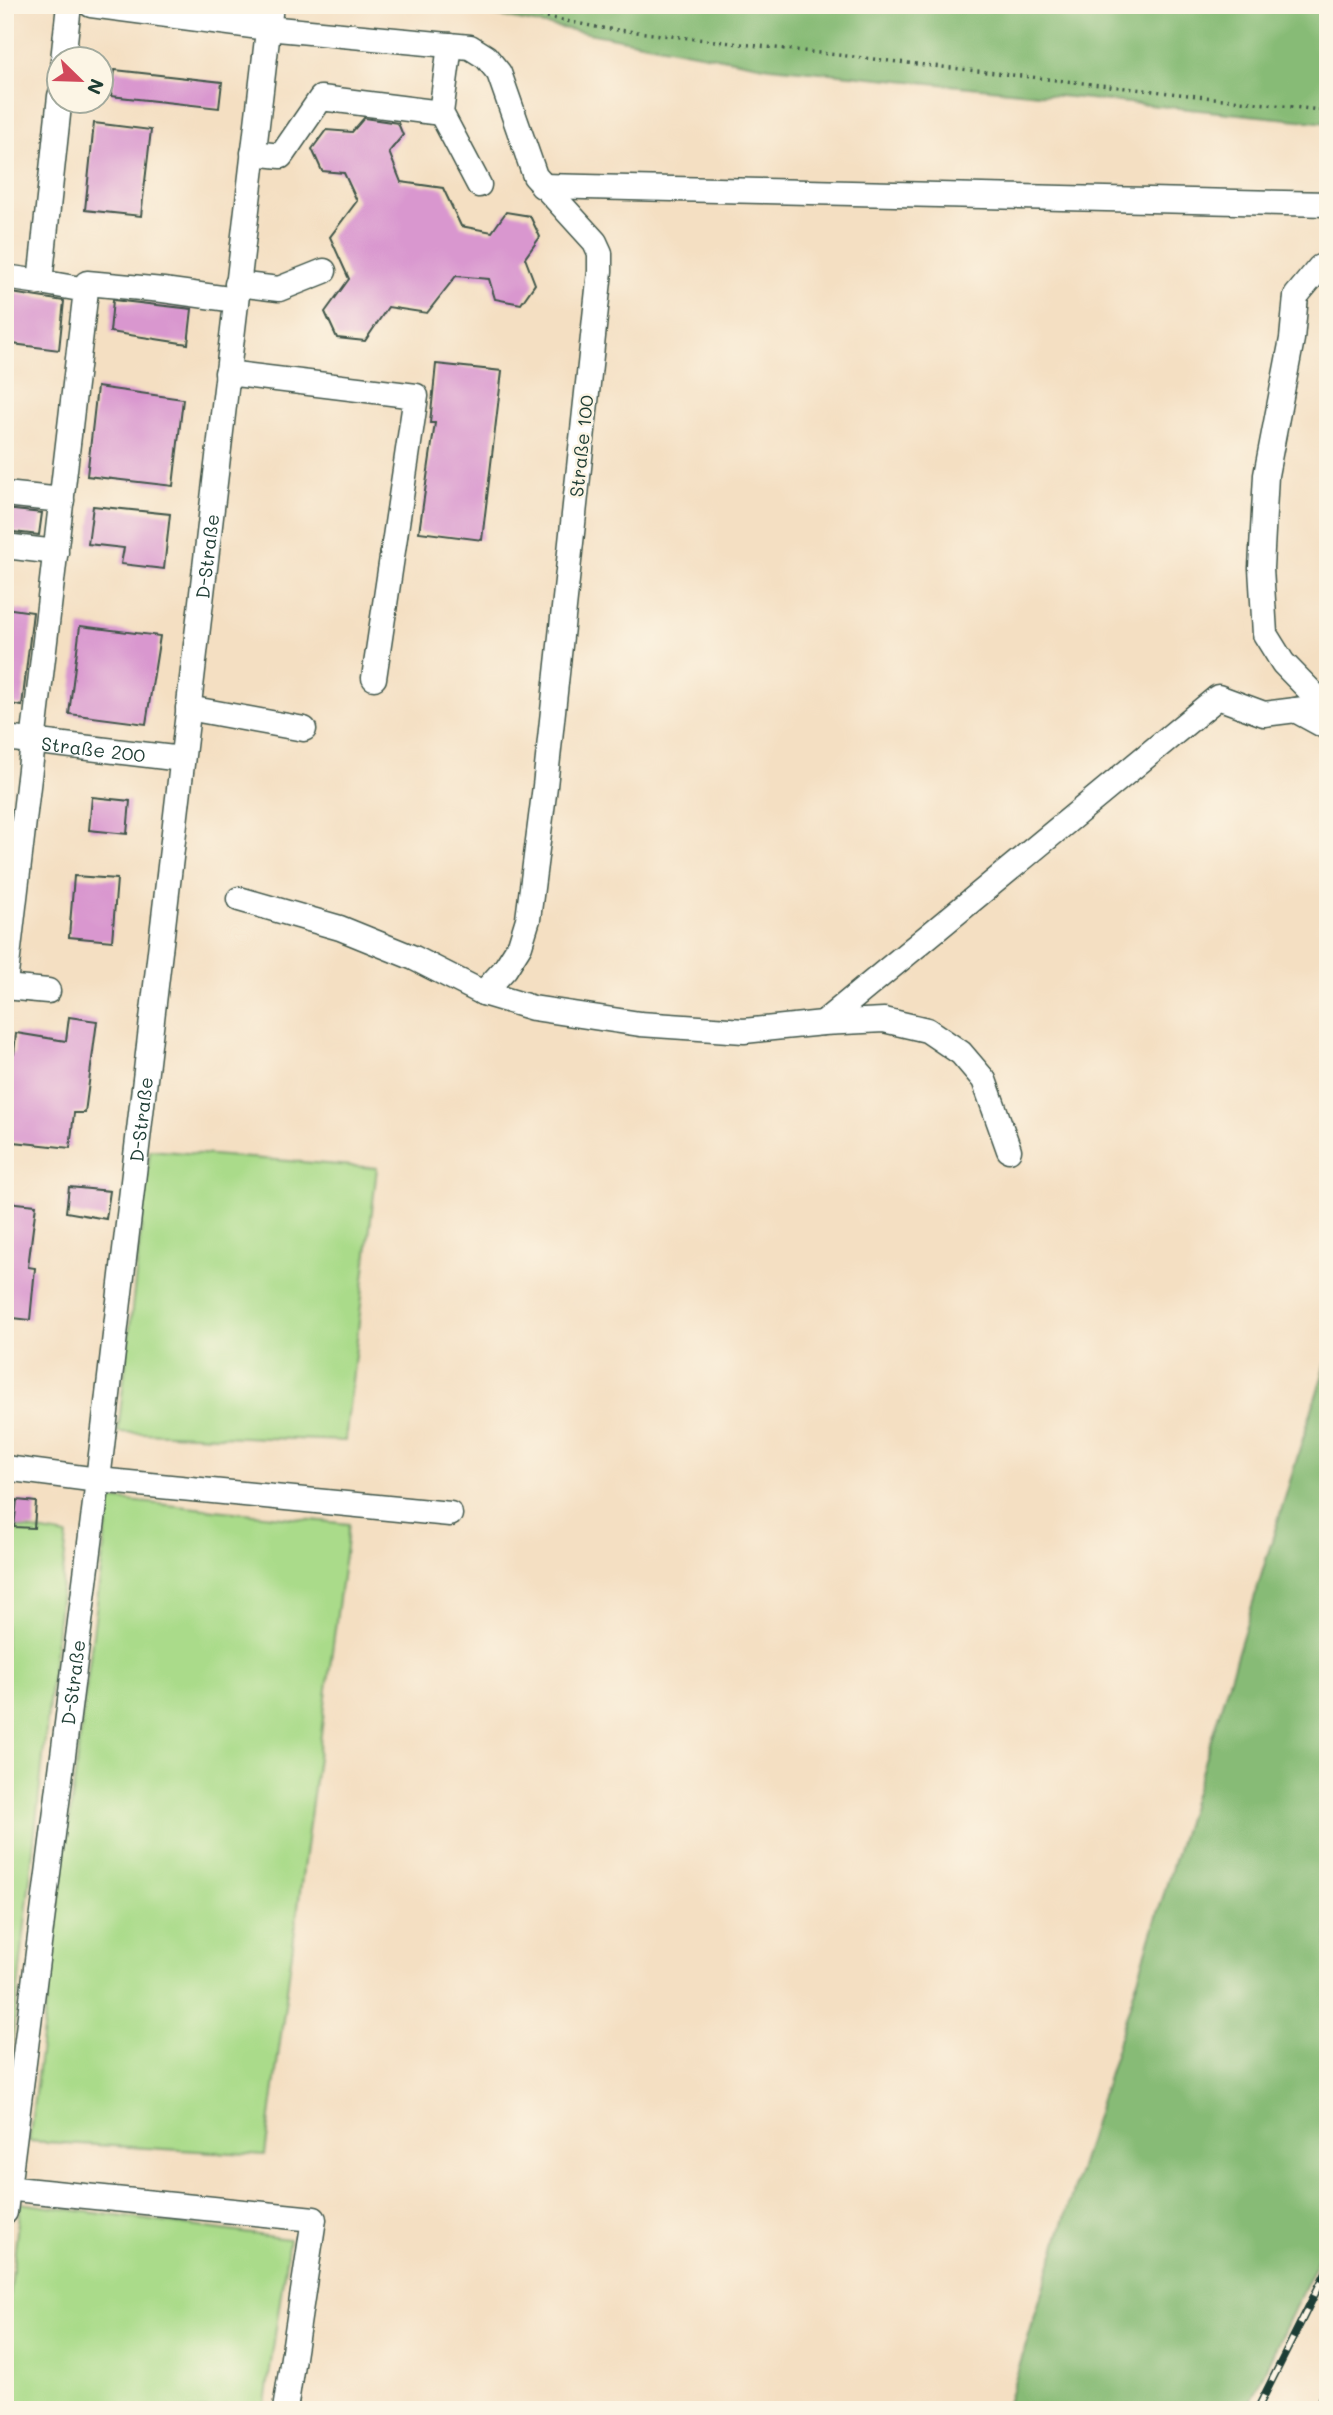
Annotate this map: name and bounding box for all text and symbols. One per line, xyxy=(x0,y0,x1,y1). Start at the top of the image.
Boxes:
north arrow xyxy=(46,46,116,116)
text: N xyxy=(82,75,110,98)
street label: Straße 100 xyxy=(563,394,599,498)
street label: D-Straße xyxy=(189,512,224,600)
street label: Straße 200 xyxy=(40,730,147,767)
street label: D-Straße xyxy=(123,1076,158,1163)
street label: D-Straße xyxy=(55,1638,90,1726)

